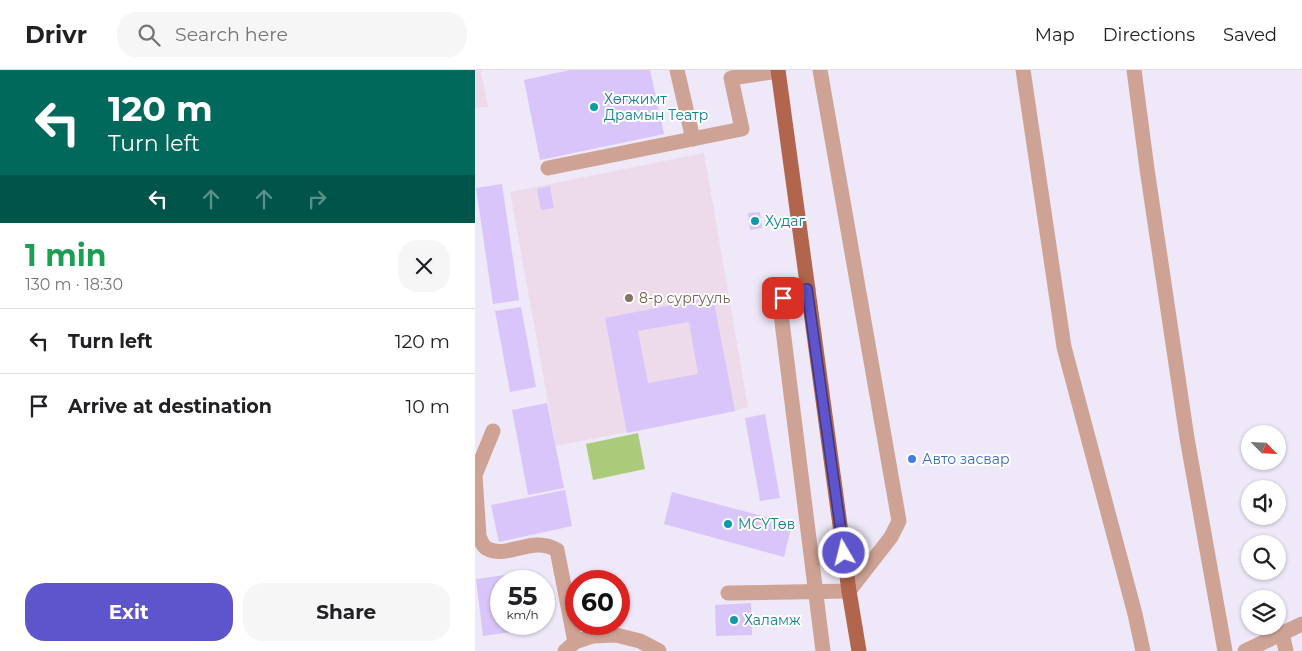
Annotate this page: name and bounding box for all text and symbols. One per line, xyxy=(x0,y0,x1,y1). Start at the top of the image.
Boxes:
search box xyxy=(117,12,467,57)
text: Drivr xyxy=(25,20,87,49)
icon: search xyxy=(135,21,163,49)
text: Search here xyxy=(175,23,288,46)
text: Map xyxy=(1035,24,1075,46)
text: Directions xyxy=(1103,24,1195,46)
text: Saved xyxy=(1223,24,1277,46)
text: 120 m xyxy=(108,87,213,130)
icon: left xyxy=(25,90,90,155)
place label: Хөгжимт Драмын Театр xyxy=(604,90,708,124)
marker: Хөгжимт Драмын Театр xyxy=(588,101,600,113)
text: Turn left xyxy=(108,130,200,157)
icon: left xyxy=(144,185,172,213)
icon: ahead xyxy=(197,185,225,213)
icon: ahead xyxy=(250,185,278,213)
icon: right xyxy=(303,185,331,213)
place label: Худаг xyxy=(765,212,806,230)
marker: Худаг xyxy=(749,215,761,227)
text: 1 min xyxy=(25,237,106,274)
button: close xyxy=(398,240,450,292)
text: 130 m · 18:30 xyxy=(25,275,123,294)
pin xyxy=(762,277,804,319)
icon: arrive xyxy=(769,284,797,312)
place label: 8-р сургууль xyxy=(639,289,730,307)
marker: 8-р сургууль xyxy=(623,292,635,304)
icon: left xyxy=(25,327,53,355)
text: Turn left xyxy=(68,330,153,353)
text: 120 m xyxy=(395,330,450,353)
icon: arrive xyxy=(25,392,53,420)
text: Arrive at destination xyxy=(68,395,272,418)
text: 10 m xyxy=(405,395,450,418)
north arrow xyxy=(1241,425,1286,470)
map controls xyxy=(1241,425,1286,635)
place label: Авто засвар xyxy=(922,450,1010,468)
marker: Авто засвар xyxy=(906,453,918,465)
button: sound xyxy=(1241,480,1286,525)
place label: МСҮТөв xyxy=(738,515,795,533)
marker: МСҮТөв xyxy=(722,518,734,530)
position arrow xyxy=(817,526,869,578)
button: search xyxy=(1241,535,1286,580)
speed limit sign: 60 xyxy=(565,570,630,635)
text: 55 xyxy=(508,581,537,611)
button: Exit xyxy=(25,583,233,641)
button: Share xyxy=(243,583,450,641)
button: layers xyxy=(1241,590,1286,635)
text: km/h xyxy=(506,607,539,622)
place label: Халамж xyxy=(744,611,801,629)
marker: Халамж xyxy=(728,614,740,626)

